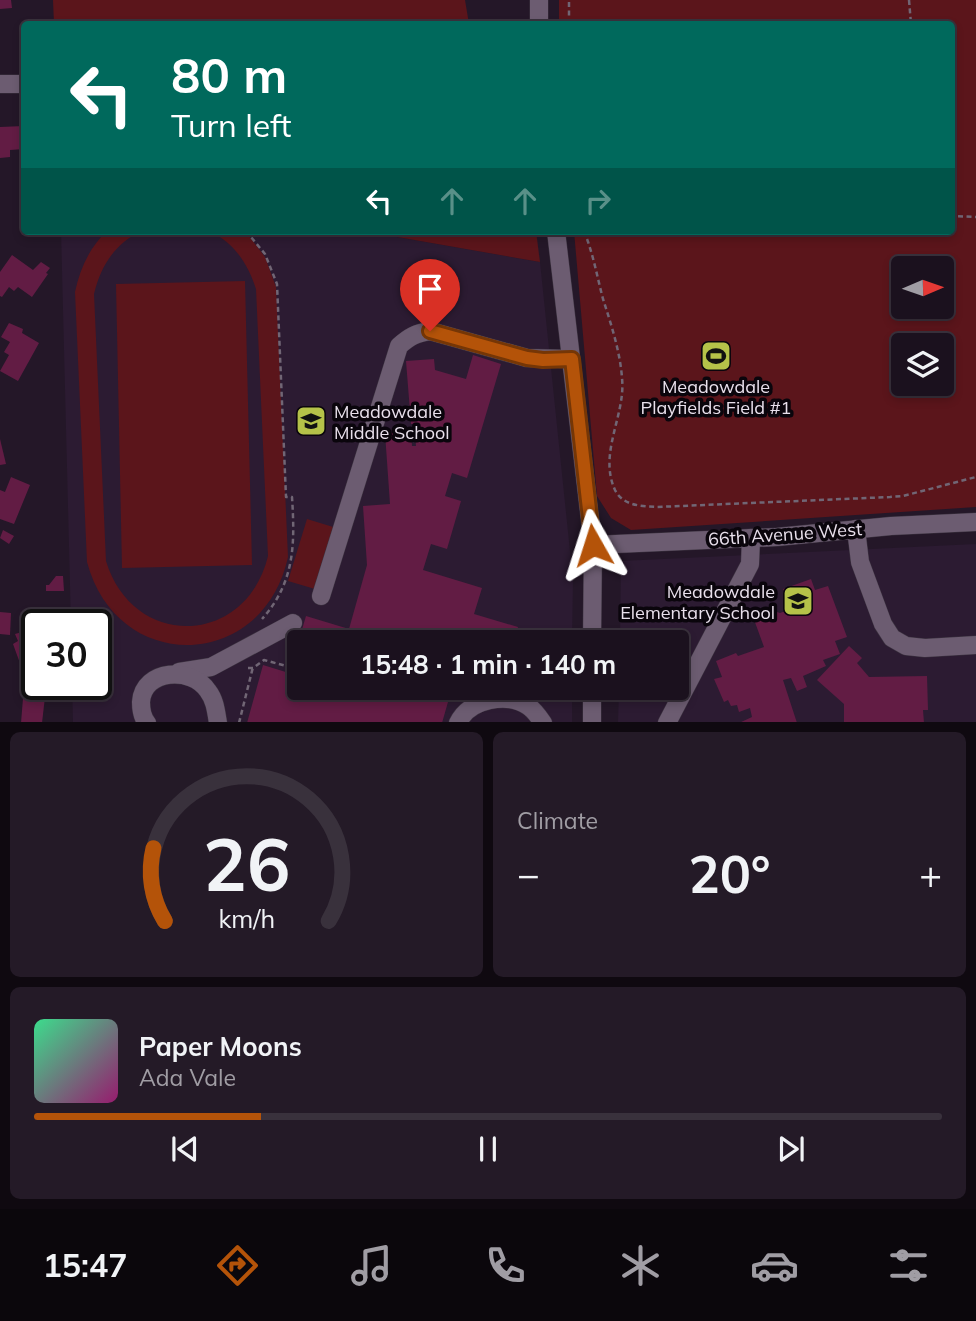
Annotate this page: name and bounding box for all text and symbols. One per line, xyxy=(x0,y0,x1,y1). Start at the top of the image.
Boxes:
text: 80 m xyxy=(171,44,287,105)
icon: left xyxy=(56,49,147,140)
text: Turn left xyxy=(171,105,291,145)
icon: left xyxy=(360,182,398,220)
icon: ahead xyxy=(433,182,471,220)
icon: ahead xyxy=(506,182,544,220)
icon: right xyxy=(579,182,617,220)
north arrow xyxy=(891,256,954,318)
map controls xyxy=(891,256,954,396)
pin xyxy=(400,259,460,331)
icon: arrive xyxy=(411,270,449,308)
button: layers xyxy=(891,333,954,396)
sports icon: Meadowdale Playfields Field #1 xyxy=(699,339,733,373)
place label: Meadowdale Playfields Field #1 xyxy=(641,375,791,419)
place label: Meadowdale Middle School xyxy=(334,400,450,444)
school or university icon: Meadowdale Middle School xyxy=(294,404,328,438)
position arrow xyxy=(556,508,630,582)
street label: 66th Avenue West xyxy=(707,517,863,551)
place label: Meadowdale Elementary School xyxy=(620,580,775,624)
school or university icon: Meadowdale Elementary School xyxy=(781,584,815,618)
speed limit sign: 30 xyxy=(21,609,112,700)
text: 15:48 · 1 min · 140 m xyxy=(360,648,616,681)
text: Climate xyxy=(517,806,598,835)
text: 26 xyxy=(203,818,290,909)
text: 20° xyxy=(688,841,771,906)
text: − xyxy=(517,850,540,898)
text: + xyxy=(919,850,942,898)
text: km/h xyxy=(218,902,275,933)
text: Paper Moons xyxy=(139,1030,302,1063)
text: Ada Vale xyxy=(139,1063,236,1092)
icon: previous xyxy=(166,1130,204,1168)
icon: pause xyxy=(469,1130,507,1168)
icon: next xyxy=(772,1130,810,1168)
icon: directions xyxy=(213,1241,262,1290)
icon: music xyxy=(347,1241,396,1290)
icon: phone xyxy=(481,1241,530,1290)
icon: climate xyxy=(616,1241,665,1290)
icon: car xyxy=(750,1241,799,1290)
icon: filters xyxy=(884,1241,933,1290)
text: 15:47 xyxy=(43,1245,127,1285)

